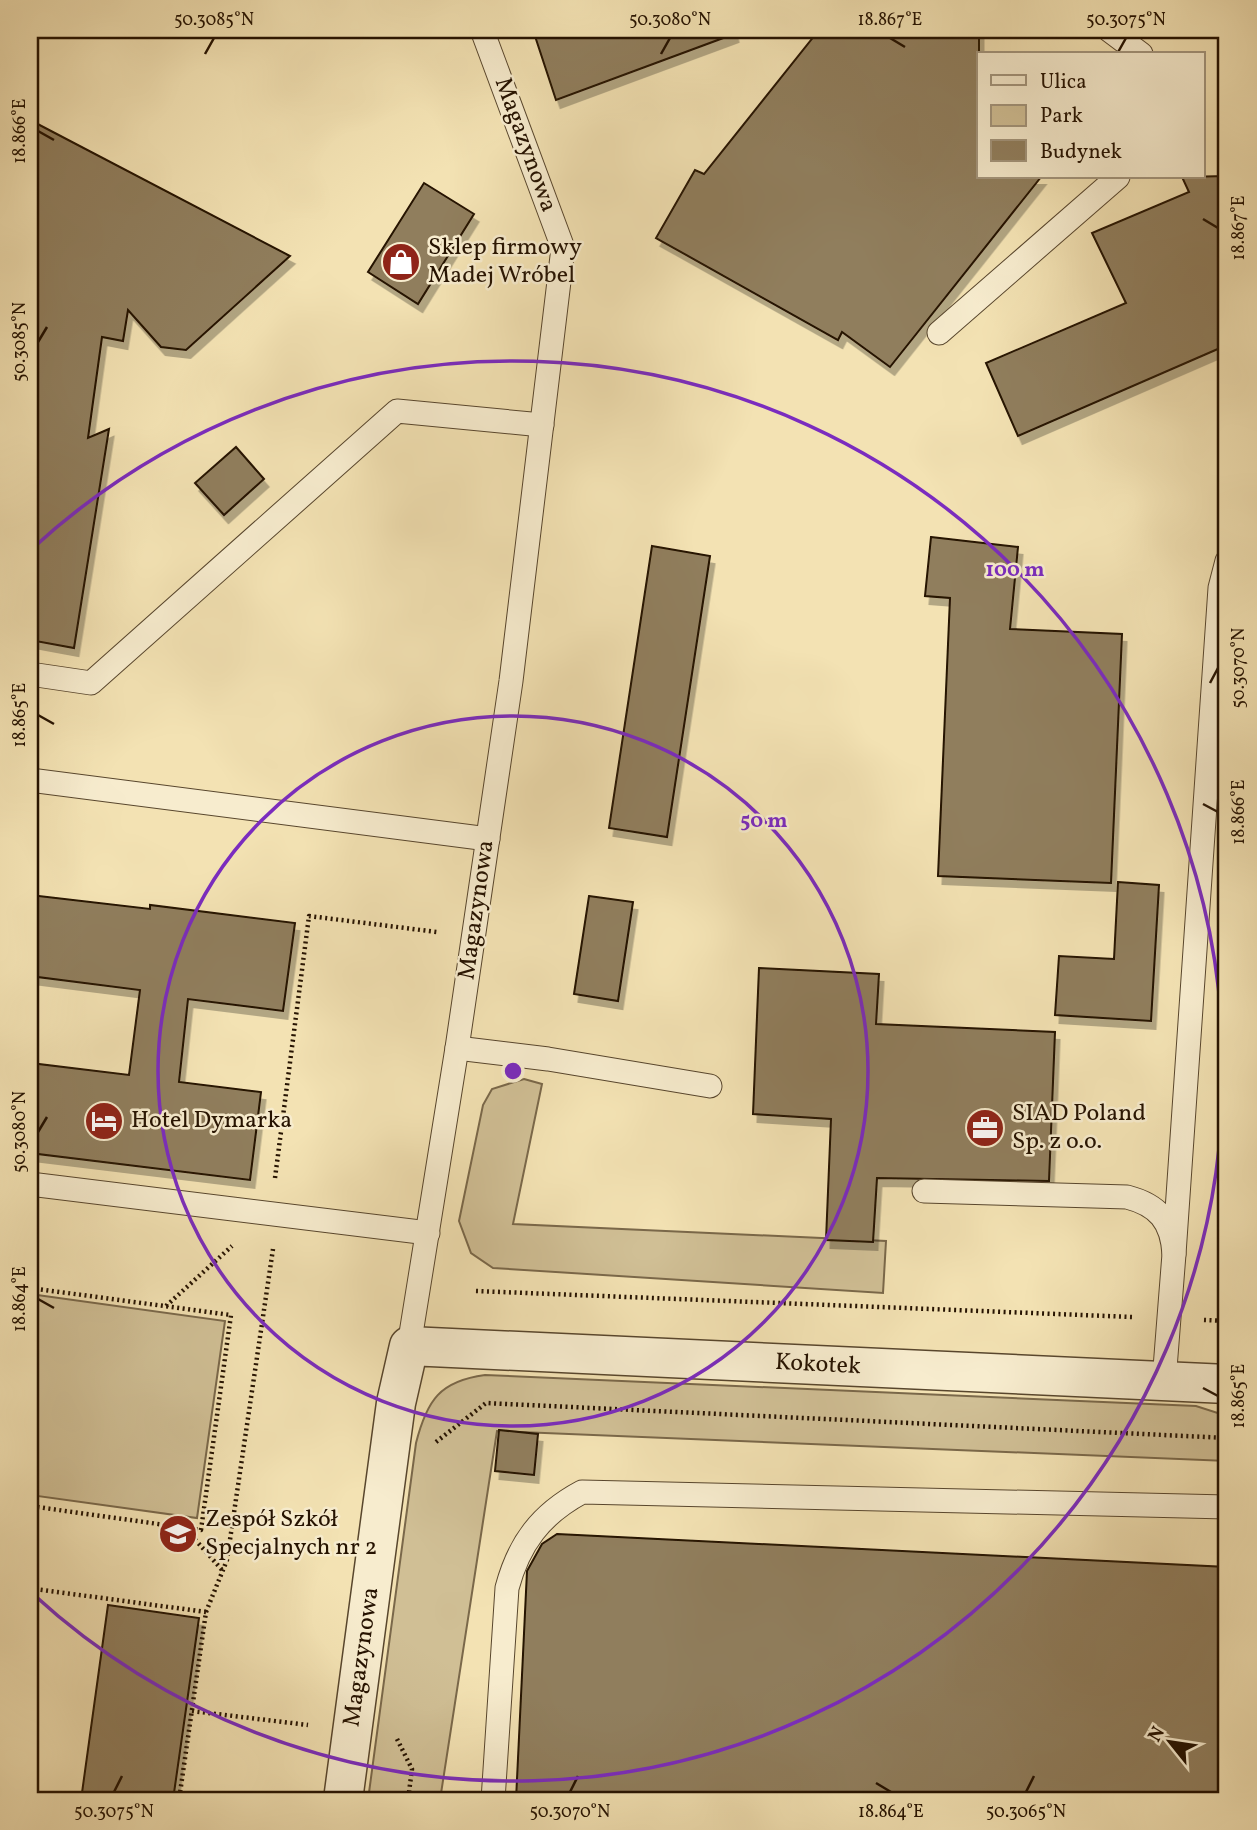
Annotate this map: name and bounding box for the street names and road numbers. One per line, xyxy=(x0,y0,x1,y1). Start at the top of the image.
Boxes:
street label: Magazynowa xyxy=(485,73,565,217)
street label: Magazynowa xyxy=(450,838,504,982)
street label: Kokotek xyxy=(774,1346,862,1384)
street label: Magazynowa xyxy=(335,1585,389,1729)

